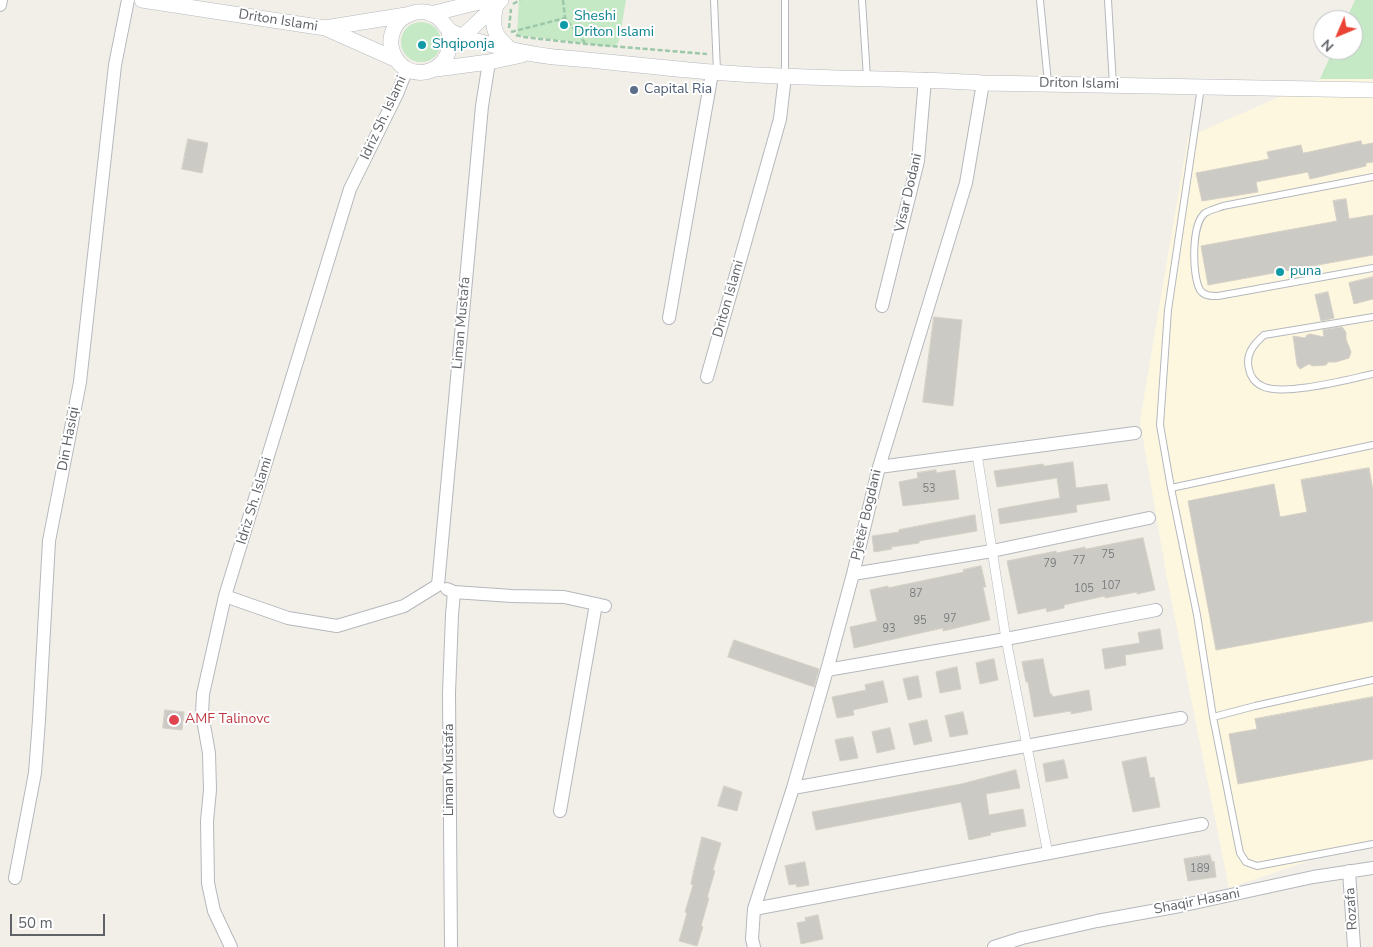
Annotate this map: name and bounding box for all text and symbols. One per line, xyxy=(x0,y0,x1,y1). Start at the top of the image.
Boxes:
street label: Driton Islami xyxy=(237,6,319,36)
place label: Sheshi Driton Islami xyxy=(574,9,654,41)
north arrow xyxy=(1313,10,1363,60)
marker: Sheshi Driton Islami xyxy=(558,19,570,31)
text: N xyxy=(1317,35,1338,56)
place label: Shqiponja xyxy=(432,37,495,53)
marker: Shqiponja xyxy=(416,39,428,51)
street label: Idriz Sh. Islami xyxy=(357,73,411,163)
street label: Driton Islami xyxy=(1039,75,1119,93)
place label: Capital Ria xyxy=(644,82,712,98)
marker: Capital Ria xyxy=(628,84,640,96)
street label: Visar Dodani xyxy=(892,152,926,234)
street label: Driton Islami xyxy=(710,258,748,340)
place label: puna xyxy=(1290,264,1321,280)
marker: puna xyxy=(1274,266,1286,278)
street label: Liman Mustafa xyxy=(450,276,474,370)
street label: Din Hasiqi xyxy=(55,406,83,472)
street label: Idriz Sh. Islami xyxy=(234,455,276,547)
street label: Pjetër Bogdani xyxy=(848,468,886,562)
house number: 53 xyxy=(922,482,936,496)
house number: 75 xyxy=(1101,548,1115,562)
house number: 77 xyxy=(1072,554,1086,568)
house number: 79 xyxy=(1043,557,1057,571)
house number: 107 xyxy=(1101,579,1121,593)
house number: 105 xyxy=(1074,582,1094,596)
house number: 87 xyxy=(909,587,923,601)
house number: 97 xyxy=(943,612,957,626)
house number: 95 xyxy=(913,614,927,628)
house number: 93 xyxy=(882,622,896,636)
place label: AMF Talinovc xyxy=(185,712,270,728)
marker: AMF Talinovc xyxy=(167,713,181,727)
street label: Liman Mustafa xyxy=(442,724,458,816)
house number: 189 xyxy=(1190,862,1210,876)
street label: Shaqir Hasani xyxy=(1152,885,1242,919)
street label: Rozafa xyxy=(1342,887,1362,931)
scale bar xyxy=(12,904,108,936)
text: 50 m xyxy=(18,913,53,933)

